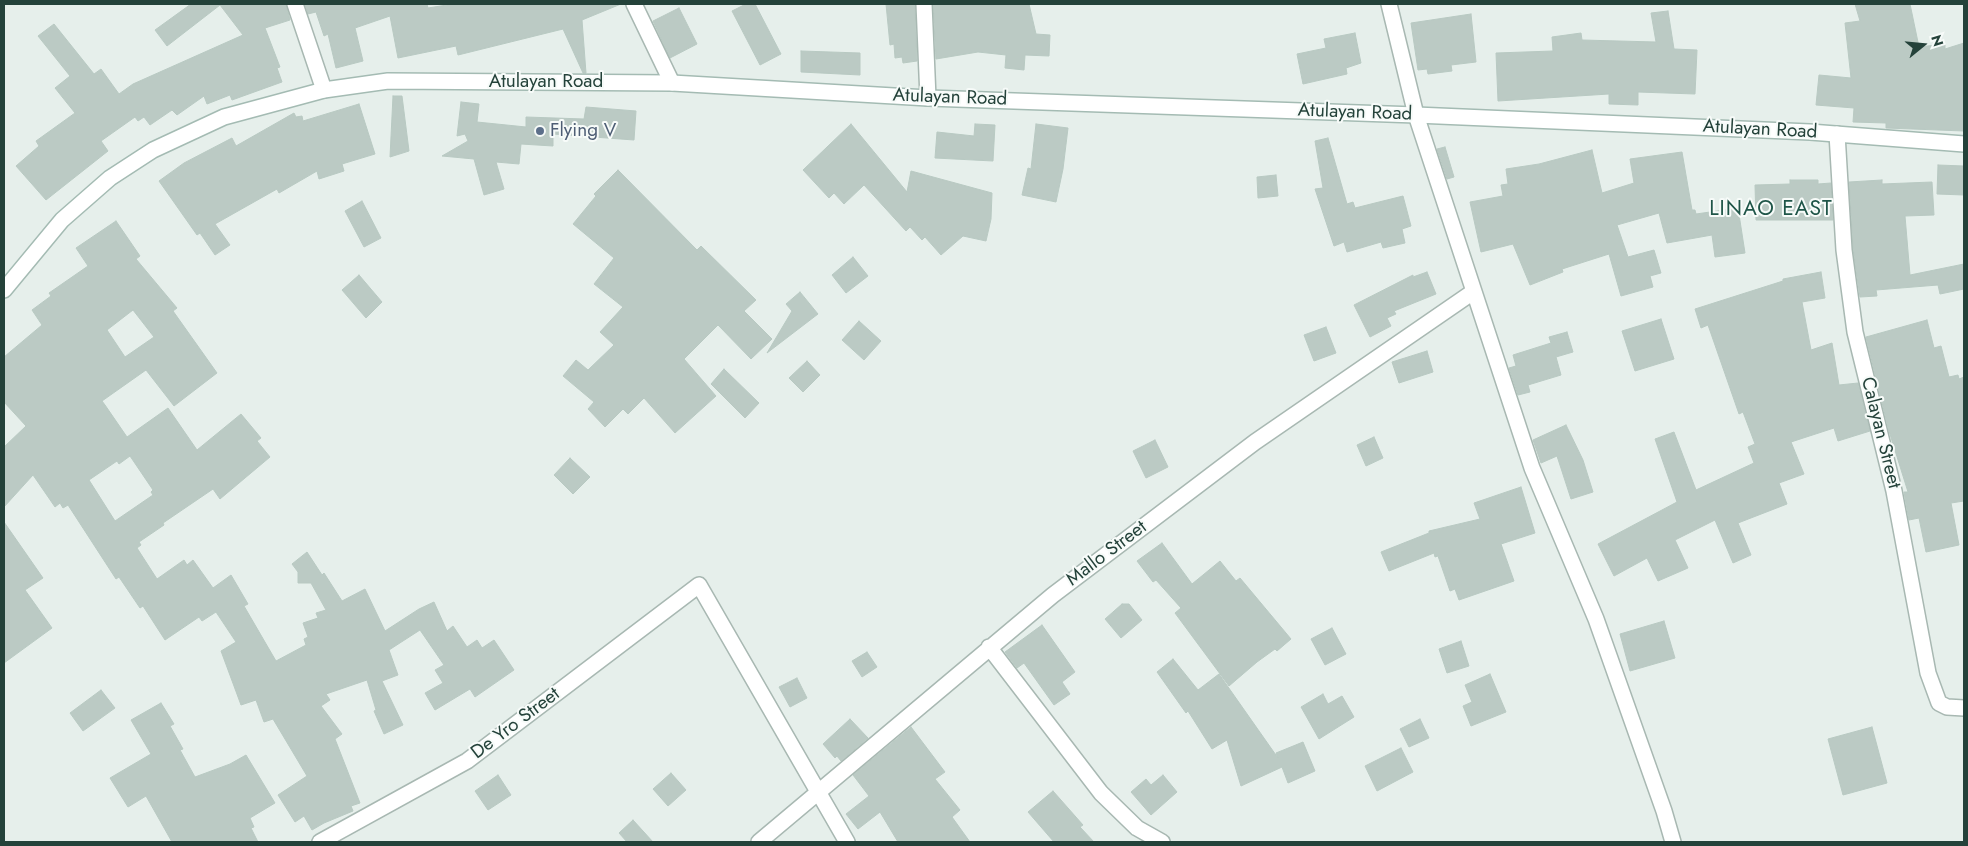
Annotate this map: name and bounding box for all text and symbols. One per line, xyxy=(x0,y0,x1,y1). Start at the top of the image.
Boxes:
north arrow xyxy=(1898,20,1948,70)
text: N xyxy=(1926,32,1949,49)
street label: Atulayan Road xyxy=(489,71,603,93)
street label: Atulayan Road xyxy=(892,85,1008,111)
street label: Atulayan Road xyxy=(1297,100,1413,126)
street label: Atulayan Road xyxy=(1702,116,1818,144)
place label: Flying V xyxy=(550,120,616,142)
marker: Flying V xyxy=(534,125,546,137)
district label: LINAO EAST xyxy=(1708,197,1834,223)
street label: Calayan Street xyxy=(1855,375,1905,491)
street label: Mallo Street xyxy=(1062,516,1152,592)
street label: De Yro Street xyxy=(467,683,565,765)

